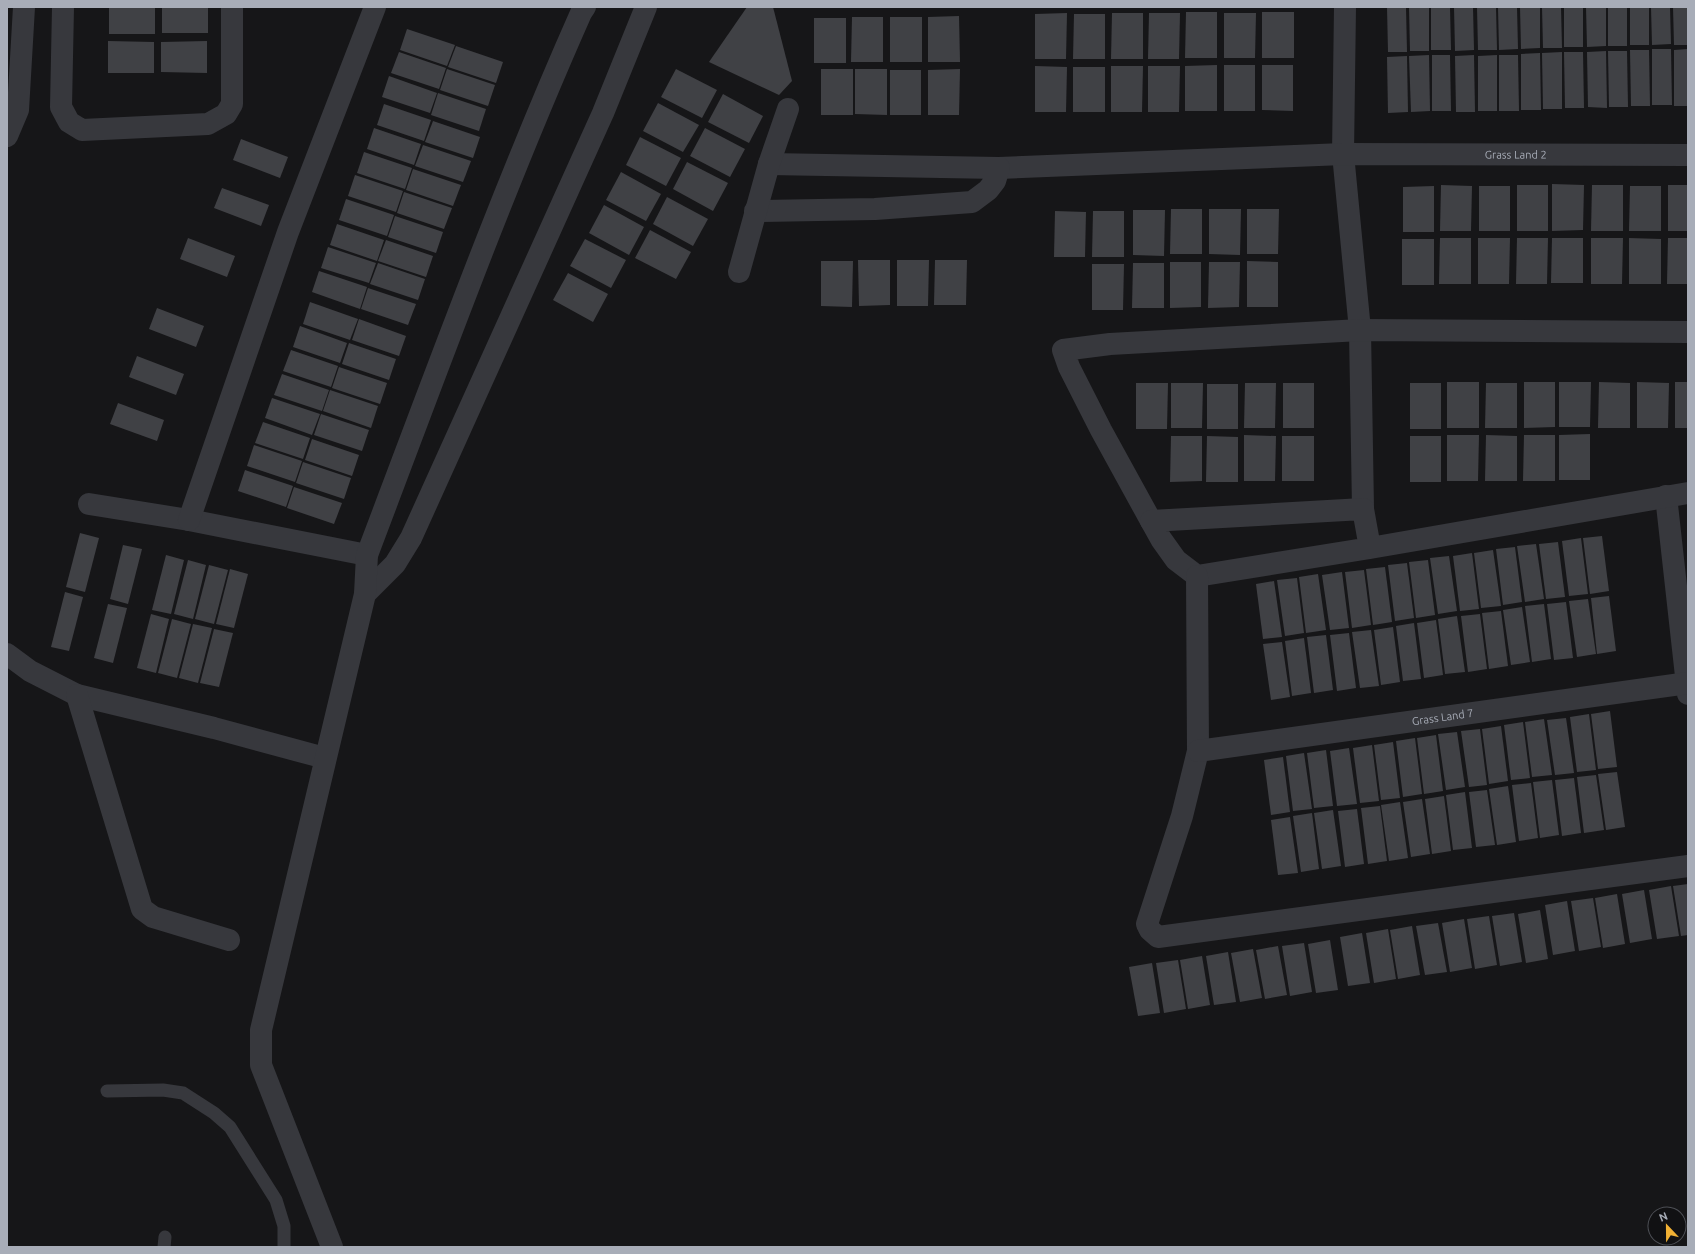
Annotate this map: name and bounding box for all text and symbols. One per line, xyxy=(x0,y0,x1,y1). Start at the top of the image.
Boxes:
street label: Grass Land 2 xyxy=(1485,148,1547,161)
street label: Grass Land 7 xyxy=(1411,707,1474,727)
north arrow xyxy=(1647,1206,1687,1246)
text: N xyxy=(1657,1210,1669,1224)

